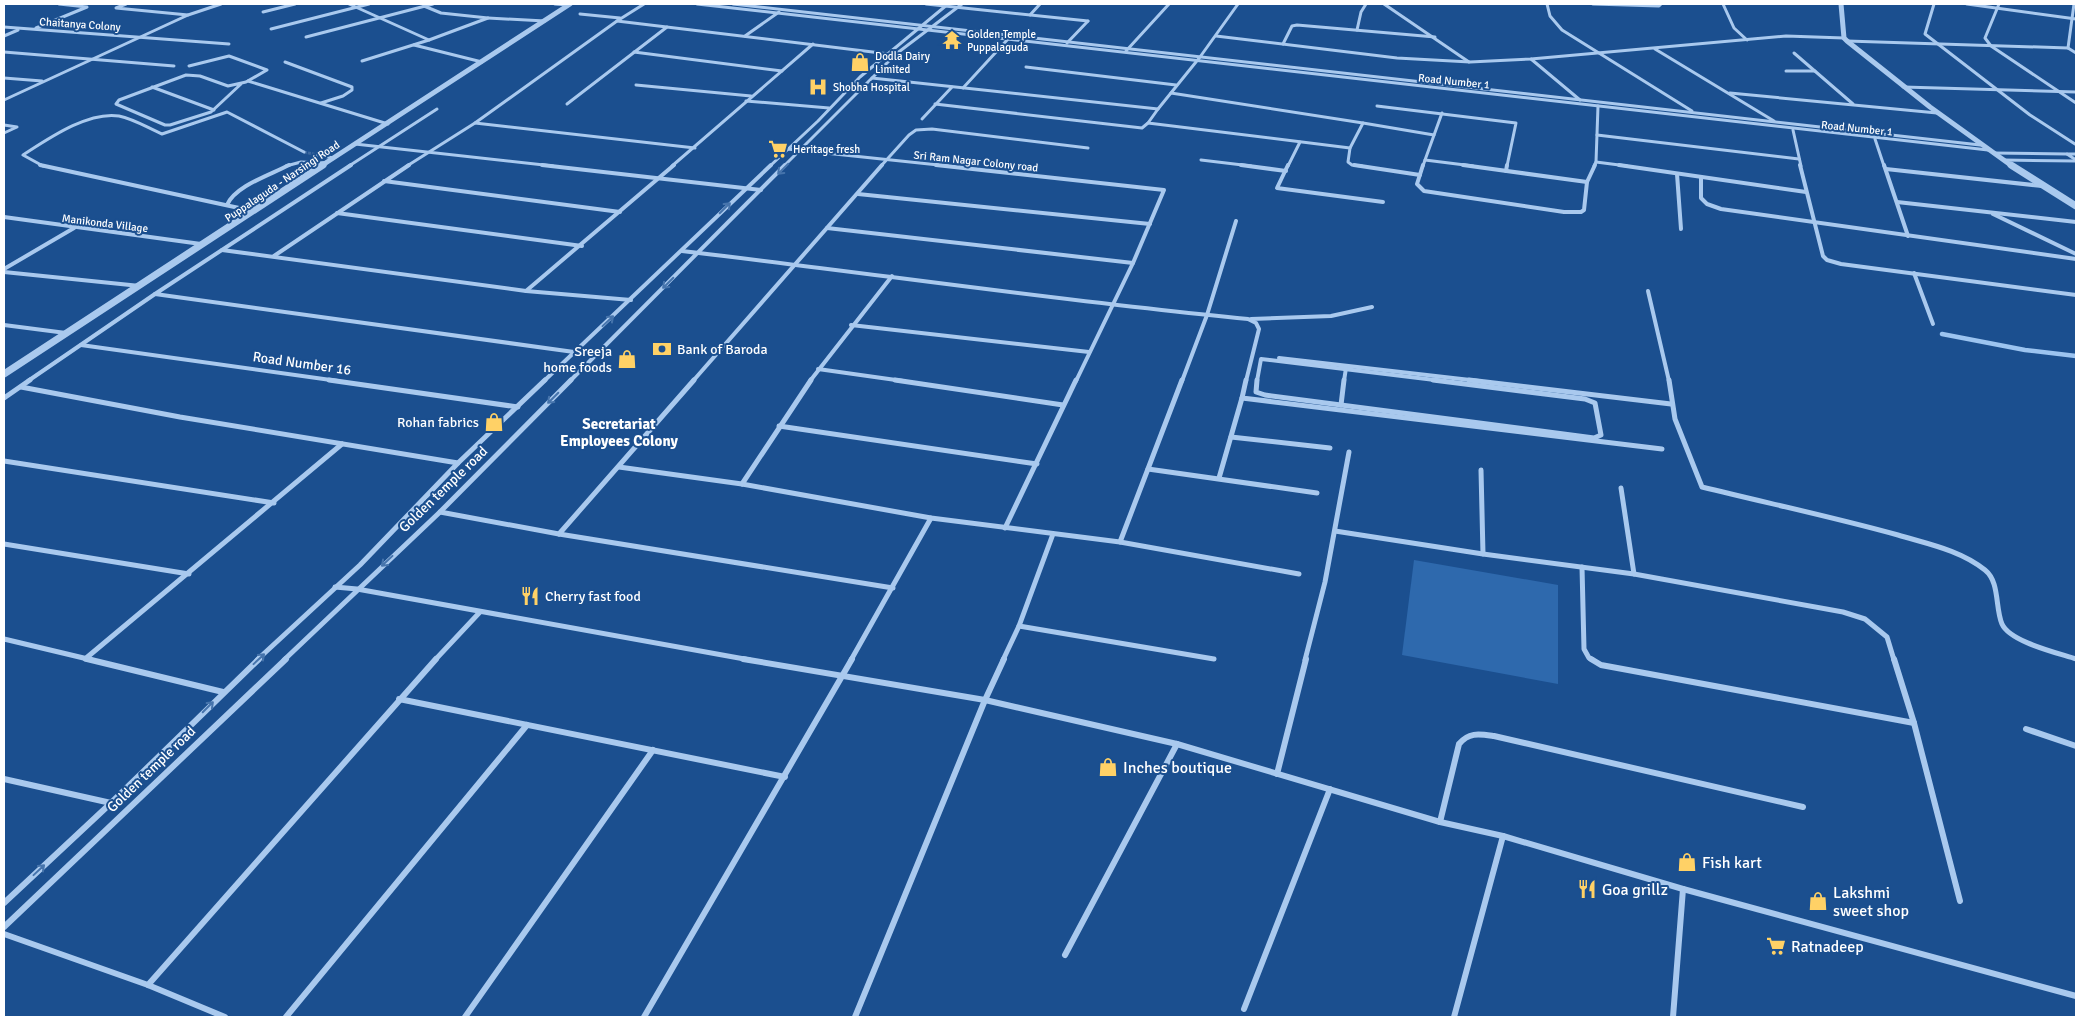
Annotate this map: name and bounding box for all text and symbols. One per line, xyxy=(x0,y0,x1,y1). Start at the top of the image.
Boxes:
street label: Chaitanya Colony xyxy=(39,15,122,34)
place label: Golden Temple Puppalaguda xyxy=(967,28,1036,54)
temple icon: Golden Temple Puppalaguda xyxy=(941,29,963,51)
place label: Dodla Dairy Limited xyxy=(875,50,931,76)
shop icon: Dodla Dairy Limited xyxy=(849,51,871,73)
street label: Road Number 1 xyxy=(1417,71,1490,92)
hospital icon: Shobha Hospital xyxy=(807,76,829,98)
place label: Shobha Hospital xyxy=(833,81,910,94)
street label: Road Number 1 xyxy=(1820,118,1893,139)
street label: Puppalaguda - Narsingi Road xyxy=(222,138,342,225)
supermarket icon: Heritage fresh xyxy=(767,138,789,160)
place label: Heritage fresh xyxy=(793,143,860,156)
street label: Sri Ram Nagar Colony road xyxy=(913,148,1039,175)
one-way arrow xyxy=(777,163,790,175)
one-way arrow xyxy=(719,202,731,214)
street label: Manikonda Village xyxy=(61,212,149,235)
one-way arrow xyxy=(662,277,674,289)
one-way arrow xyxy=(602,315,614,327)
bank icon: Bank of Baroda xyxy=(651,338,673,360)
place label: Bank of Baroda xyxy=(677,341,768,358)
place label: Sreeja home foods xyxy=(543,343,612,376)
street label: Road Number 16 xyxy=(252,348,352,379)
shop icon: Sreeja home foods xyxy=(616,348,638,370)
one-way arrow xyxy=(547,392,559,404)
shop icon: Rohan fabrics xyxy=(483,411,505,433)
place label: Rohan fabrics xyxy=(397,414,479,431)
district label: Secretariat Employees Colony xyxy=(560,415,678,450)
street label: Golden temple road xyxy=(396,443,491,536)
one-way arrow xyxy=(380,555,393,567)
restaurant icon: Cherry fast food xyxy=(519,585,541,607)
place label: Cherry fast food xyxy=(545,588,641,605)
one-way arrow xyxy=(253,653,265,665)
one-way arrow xyxy=(202,701,214,714)
street label: Golden temple road xyxy=(104,723,199,816)
shop icon: Inches boutique xyxy=(1097,756,1119,778)
place label: Inches boutique xyxy=(1123,758,1232,778)
shop icon: Fish kart xyxy=(1676,851,1698,873)
place label: Fish kart xyxy=(1702,853,1762,873)
one-way arrow xyxy=(33,864,46,876)
restaurant icon: Goa grillz xyxy=(1576,878,1598,900)
place label: Goa grillz xyxy=(1602,880,1668,900)
place label: Lakshmi sweet shop xyxy=(1833,883,1909,921)
shop icon: Lakshmi sweet shop xyxy=(1807,890,1829,912)
supermarket icon: Ratnadeep xyxy=(1765,935,1787,957)
place label: Ratnadeep xyxy=(1791,937,1864,957)

